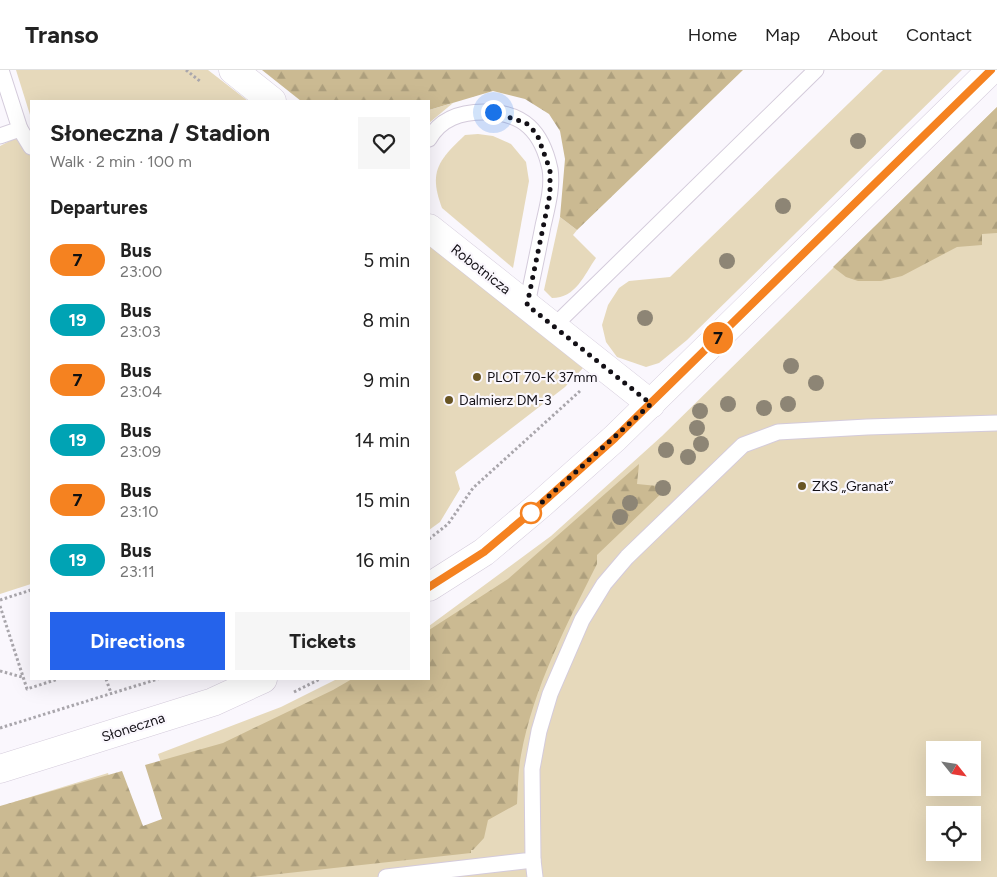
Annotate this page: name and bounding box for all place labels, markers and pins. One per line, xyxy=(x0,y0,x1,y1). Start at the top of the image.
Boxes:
place label: PLOT 70-K 37mm xyxy=(487,369,597,386)
marker: PLOT 70-K 37mm xyxy=(471,371,483,383)
place label: Dalmierz DM-3 xyxy=(459,392,552,409)
marker: Dalmierz DM-3 xyxy=(443,394,455,406)
place label: ZKS „Granat” xyxy=(812,478,894,495)
marker: ZKS „Granat” xyxy=(796,480,808,492)
unlabelled marker xyxy=(520,502,542,524)

